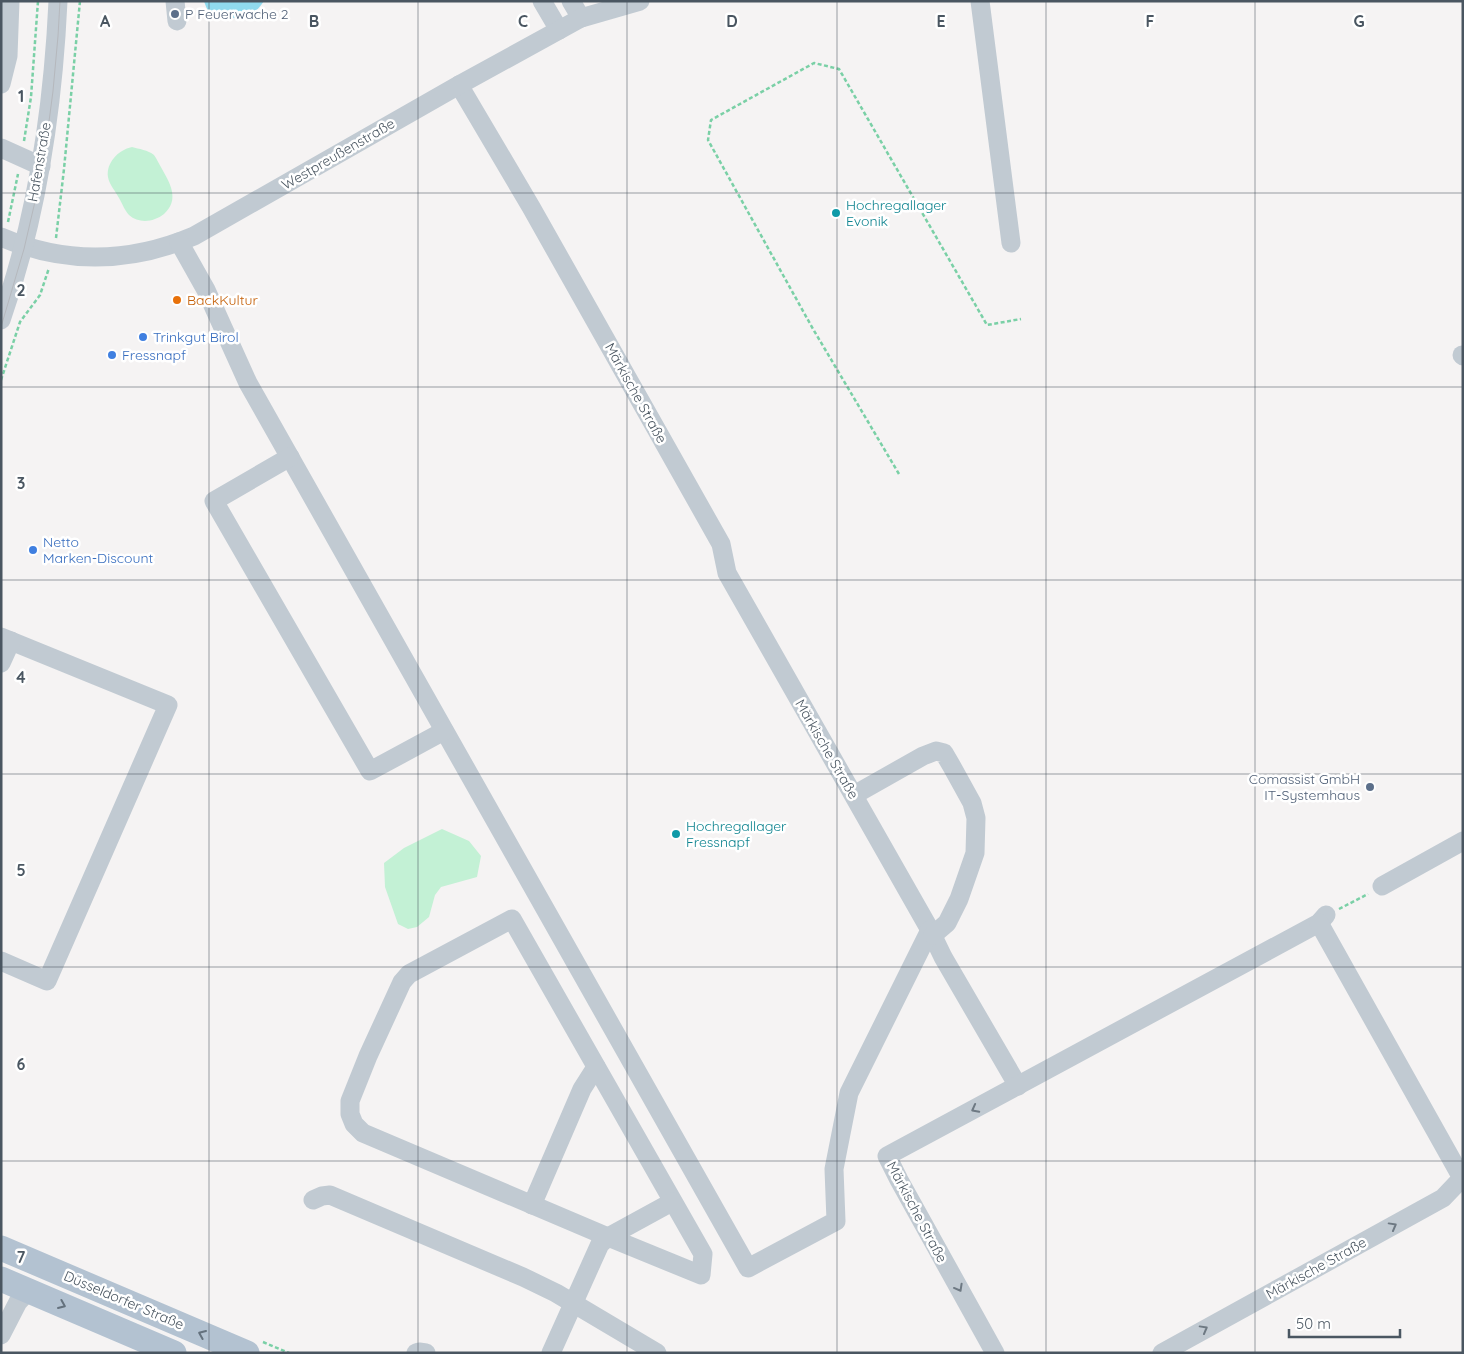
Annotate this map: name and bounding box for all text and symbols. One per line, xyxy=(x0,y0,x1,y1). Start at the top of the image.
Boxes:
place label: P Feuerwache 2 xyxy=(185,5,289,23)
marker: P Feuerwache 2 xyxy=(169,8,181,20)
text: A xyxy=(100,11,111,31)
text: B xyxy=(309,11,319,31)
text: C xyxy=(518,11,528,31)
text: D xyxy=(726,11,738,31)
text: E xyxy=(936,11,946,31)
text: F xyxy=(1146,11,1155,31)
text: G xyxy=(1353,11,1365,31)
text: 1 xyxy=(18,86,24,106)
street label: Westpreußenstraße xyxy=(278,114,398,194)
street label: Hafenstraße xyxy=(23,121,55,203)
place label: Hochregallager Evonik xyxy=(846,196,947,230)
marker: Hochregallager Evonik xyxy=(830,207,842,219)
text: 2 xyxy=(16,280,26,300)
place label: BackKultur xyxy=(187,291,258,309)
marker: BackKultur xyxy=(171,294,183,306)
place label: Trinkgut Birol xyxy=(153,328,239,346)
marker: Trinkgut Birol xyxy=(137,331,149,343)
street label: Märkische Straße xyxy=(601,340,671,446)
place label: Fressnapf xyxy=(122,346,186,364)
marker: Fressnapf xyxy=(106,349,118,361)
text: 3 xyxy=(17,473,25,493)
place label: Netto Marken-Discount xyxy=(43,533,153,567)
marker: Netto Marken-Discount xyxy=(27,544,39,556)
text: 4 xyxy=(16,667,26,687)
street label: Märkische Straße xyxy=(791,696,863,802)
place label: Comassist GmbH IT-Systemhaus xyxy=(1249,770,1360,804)
marker: Comassist GmbH IT-Systemhaus xyxy=(1364,781,1376,793)
place label: Hochregallager Fressnapf xyxy=(686,817,787,851)
marker: Hochregallager Fressnapf xyxy=(670,828,682,840)
text: 5 xyxy=(16,860,26,880)
text: 6 xyxy=(17,1054,26,1074)
one-way arrow xyxy=(971,1103,980,1113)
street label: Märkische Straße xyxy=(883,1158,951,1266)
one-way arrow xyxy=(1388,1222,1397,1232)
street label: Märkische Straße xyxy=(1263,1233,1369,1303)
text: 7 xyxy=(17,1247,26,1267)
street label: Düsseldorfer Straße xyxy=(61,1267,187,1333)
one-way arrow xyxy=(952,1283,962,1292)
one-way arrow xyxy=(57,1298,66,1309)
scale bar xyxy=(1289,1306,1400,1338)
text: 50 m xyxy=(1296,1314,1331,1333)
one-way arrow xyxy=(1199,1325,1208,1335)
one-way arrow xyxy=(198,1329,207,1340)

